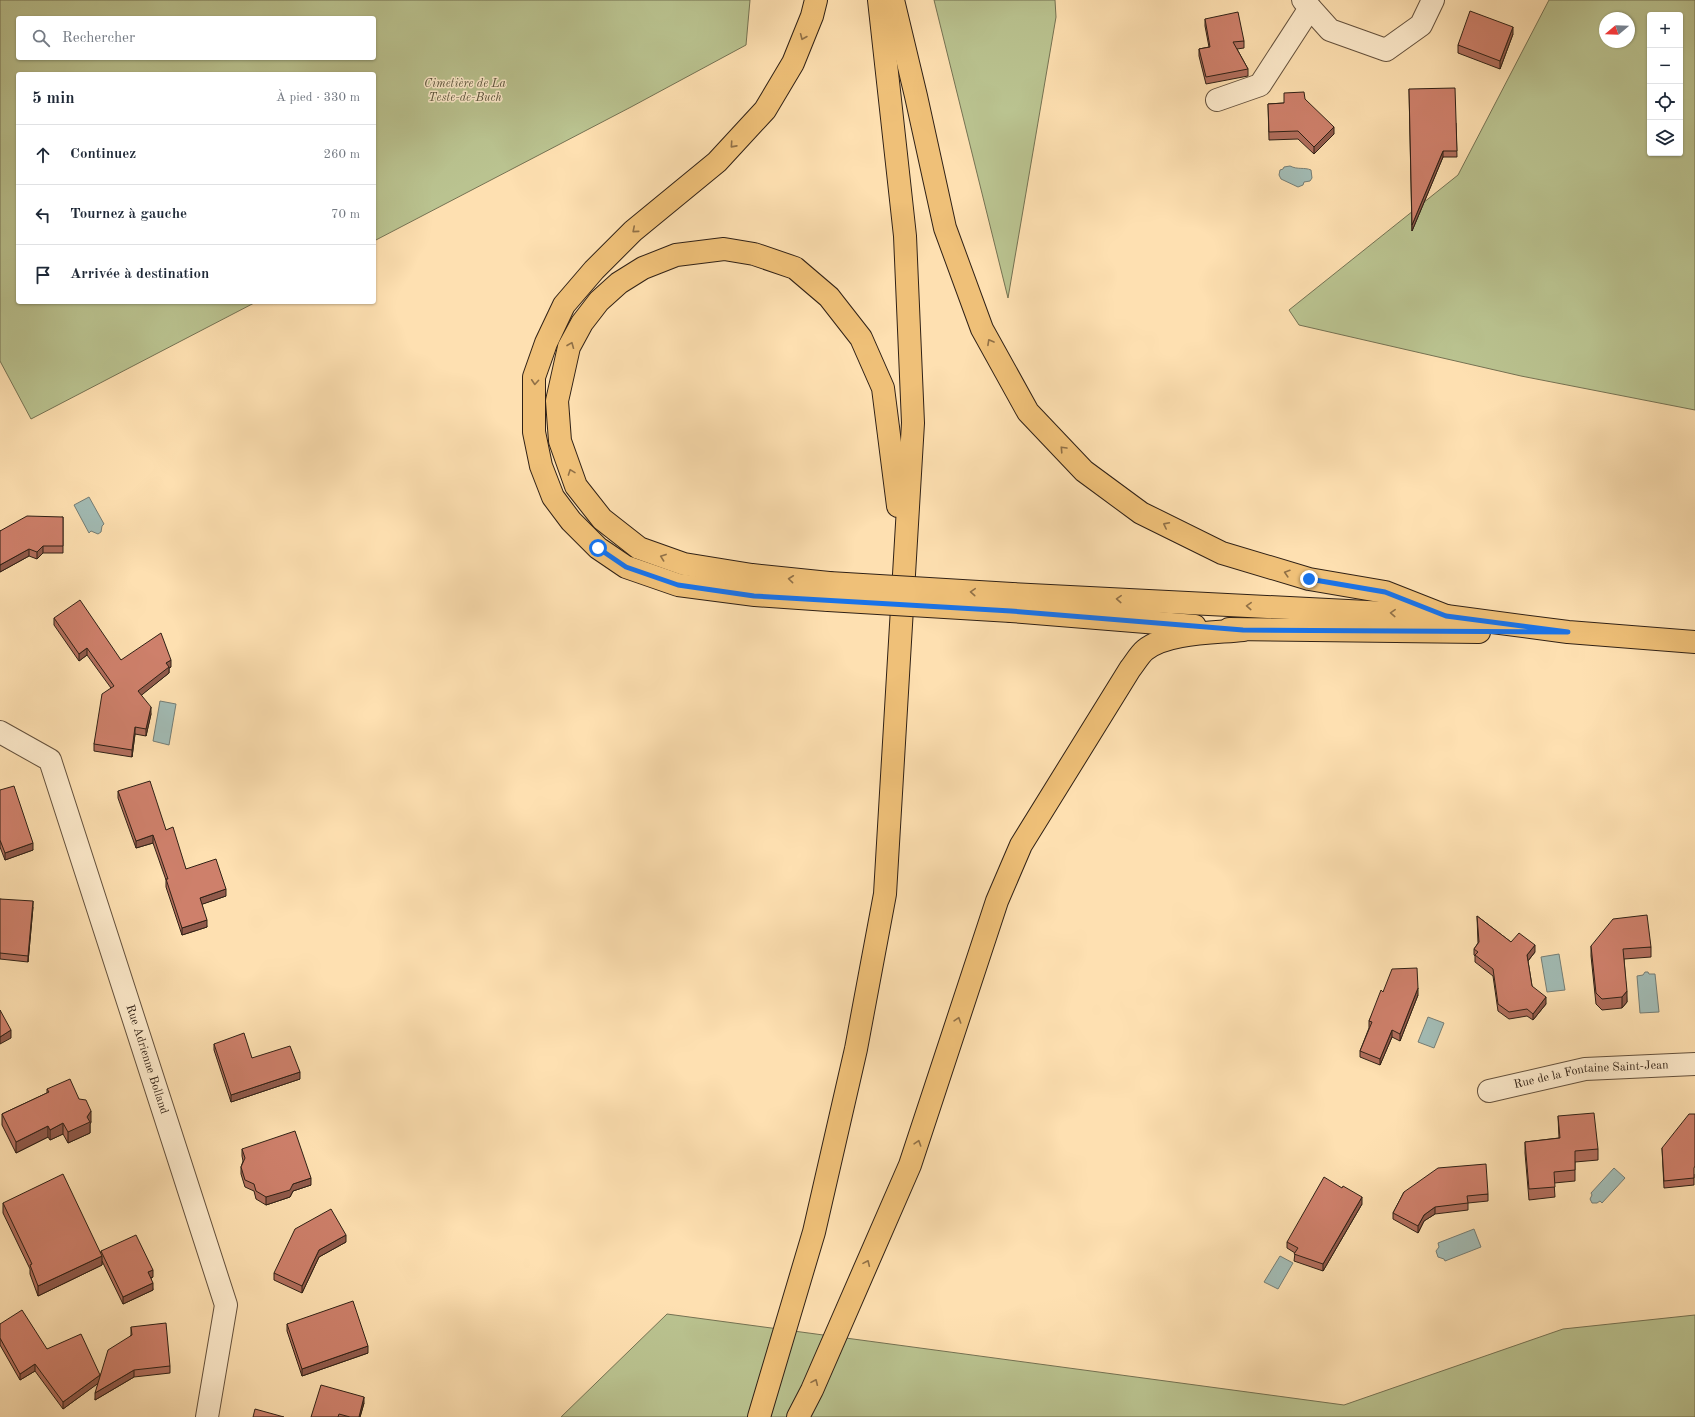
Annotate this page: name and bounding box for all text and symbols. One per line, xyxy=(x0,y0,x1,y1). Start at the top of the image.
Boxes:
north arrow xyxy=(1599,12,1635,48)
map controls xyxy=(1647,12,1683,156)
button: + xyxy=(1647,12,1683,48)
search box xyxy=(16,16,376,60)
icon: search xyxy=(30,27,52,49)
text: Rechercher xyxy=(62,31,135,46)
one-way arrow xyxy=(800,33,808,40)
button: − xyxy=(1647,48,1683,84)
park label: Cimetière de La Teste-de-Buch xyxy=(424,78,507,104)
button: locate xyxy=(1647,84,1683,120)
text: 5 min xyxy=(32,90,75,107)
text: À pied · 330 m xyxy=(276,91,360,104)
button: layers xyxy=(1647,120,1683,156)
one-way arrow xyxy=(730,140,738,148)
icon: ahead xyxy=(32,144,54,166)
text: Continuez xyxy=(70,147,136,162)
text: 260 m xyxy=(323,148,360,161)
icon: left xyxy=(32,204,54,226)
text: Tournez à gauche xyxy=(70,207,187,222)
text: 70 m xyxy=(331,208,360,221)
one-way arrow xyxy=(632,225,640,233)
icon: arrive xyxy=(32,264,54,286)
text: Arrivée à destination xyxy=(70,267,209,282)
one-way arrow xyxy=(987,339,994,346)
one-way arrow xyxy=(566,342,574,350)
one-way arrow xyxy=(530,378,539,385)
one-way arrow xyxy=(1060,446,1067,454)
one-way arrow xyxy=(567,468,575,475)
one-way arrow xyxy=(1163,523,1171,530)
route start xyxy=(589,539,607,557)
one-way arrow xyxy=(660,553,667,561)
one-way arrow xyxy=(1284,569,1291,578)
route end xyxy=(1300,570,1318,588)
one-way arrow xyxy=(788,575,794,584)
one-way arrow xyxy=(970,587,976,596)
one-way arrow xyxy=(1116,595,1122,604)
one-way arrow xyxy=(1246,601,1252,610)
one-way arrow xyxy=(1390,609,1396,617)
street label: Rue Adrienne Bolland xyxy=(123,1003,170,1116)
one-way arrow xyxy=(953,1016,962,1023)
street label: Rue de la Fontaine Saint-Jean xyxy=(1513,1059,1669,1091)
one-way arrow xyxy=(913,1140,921,1147)
one-way arrow xyxy=(862,1260,870,1268)
one-way arrow xyxy=(810,1379,818,1387)

